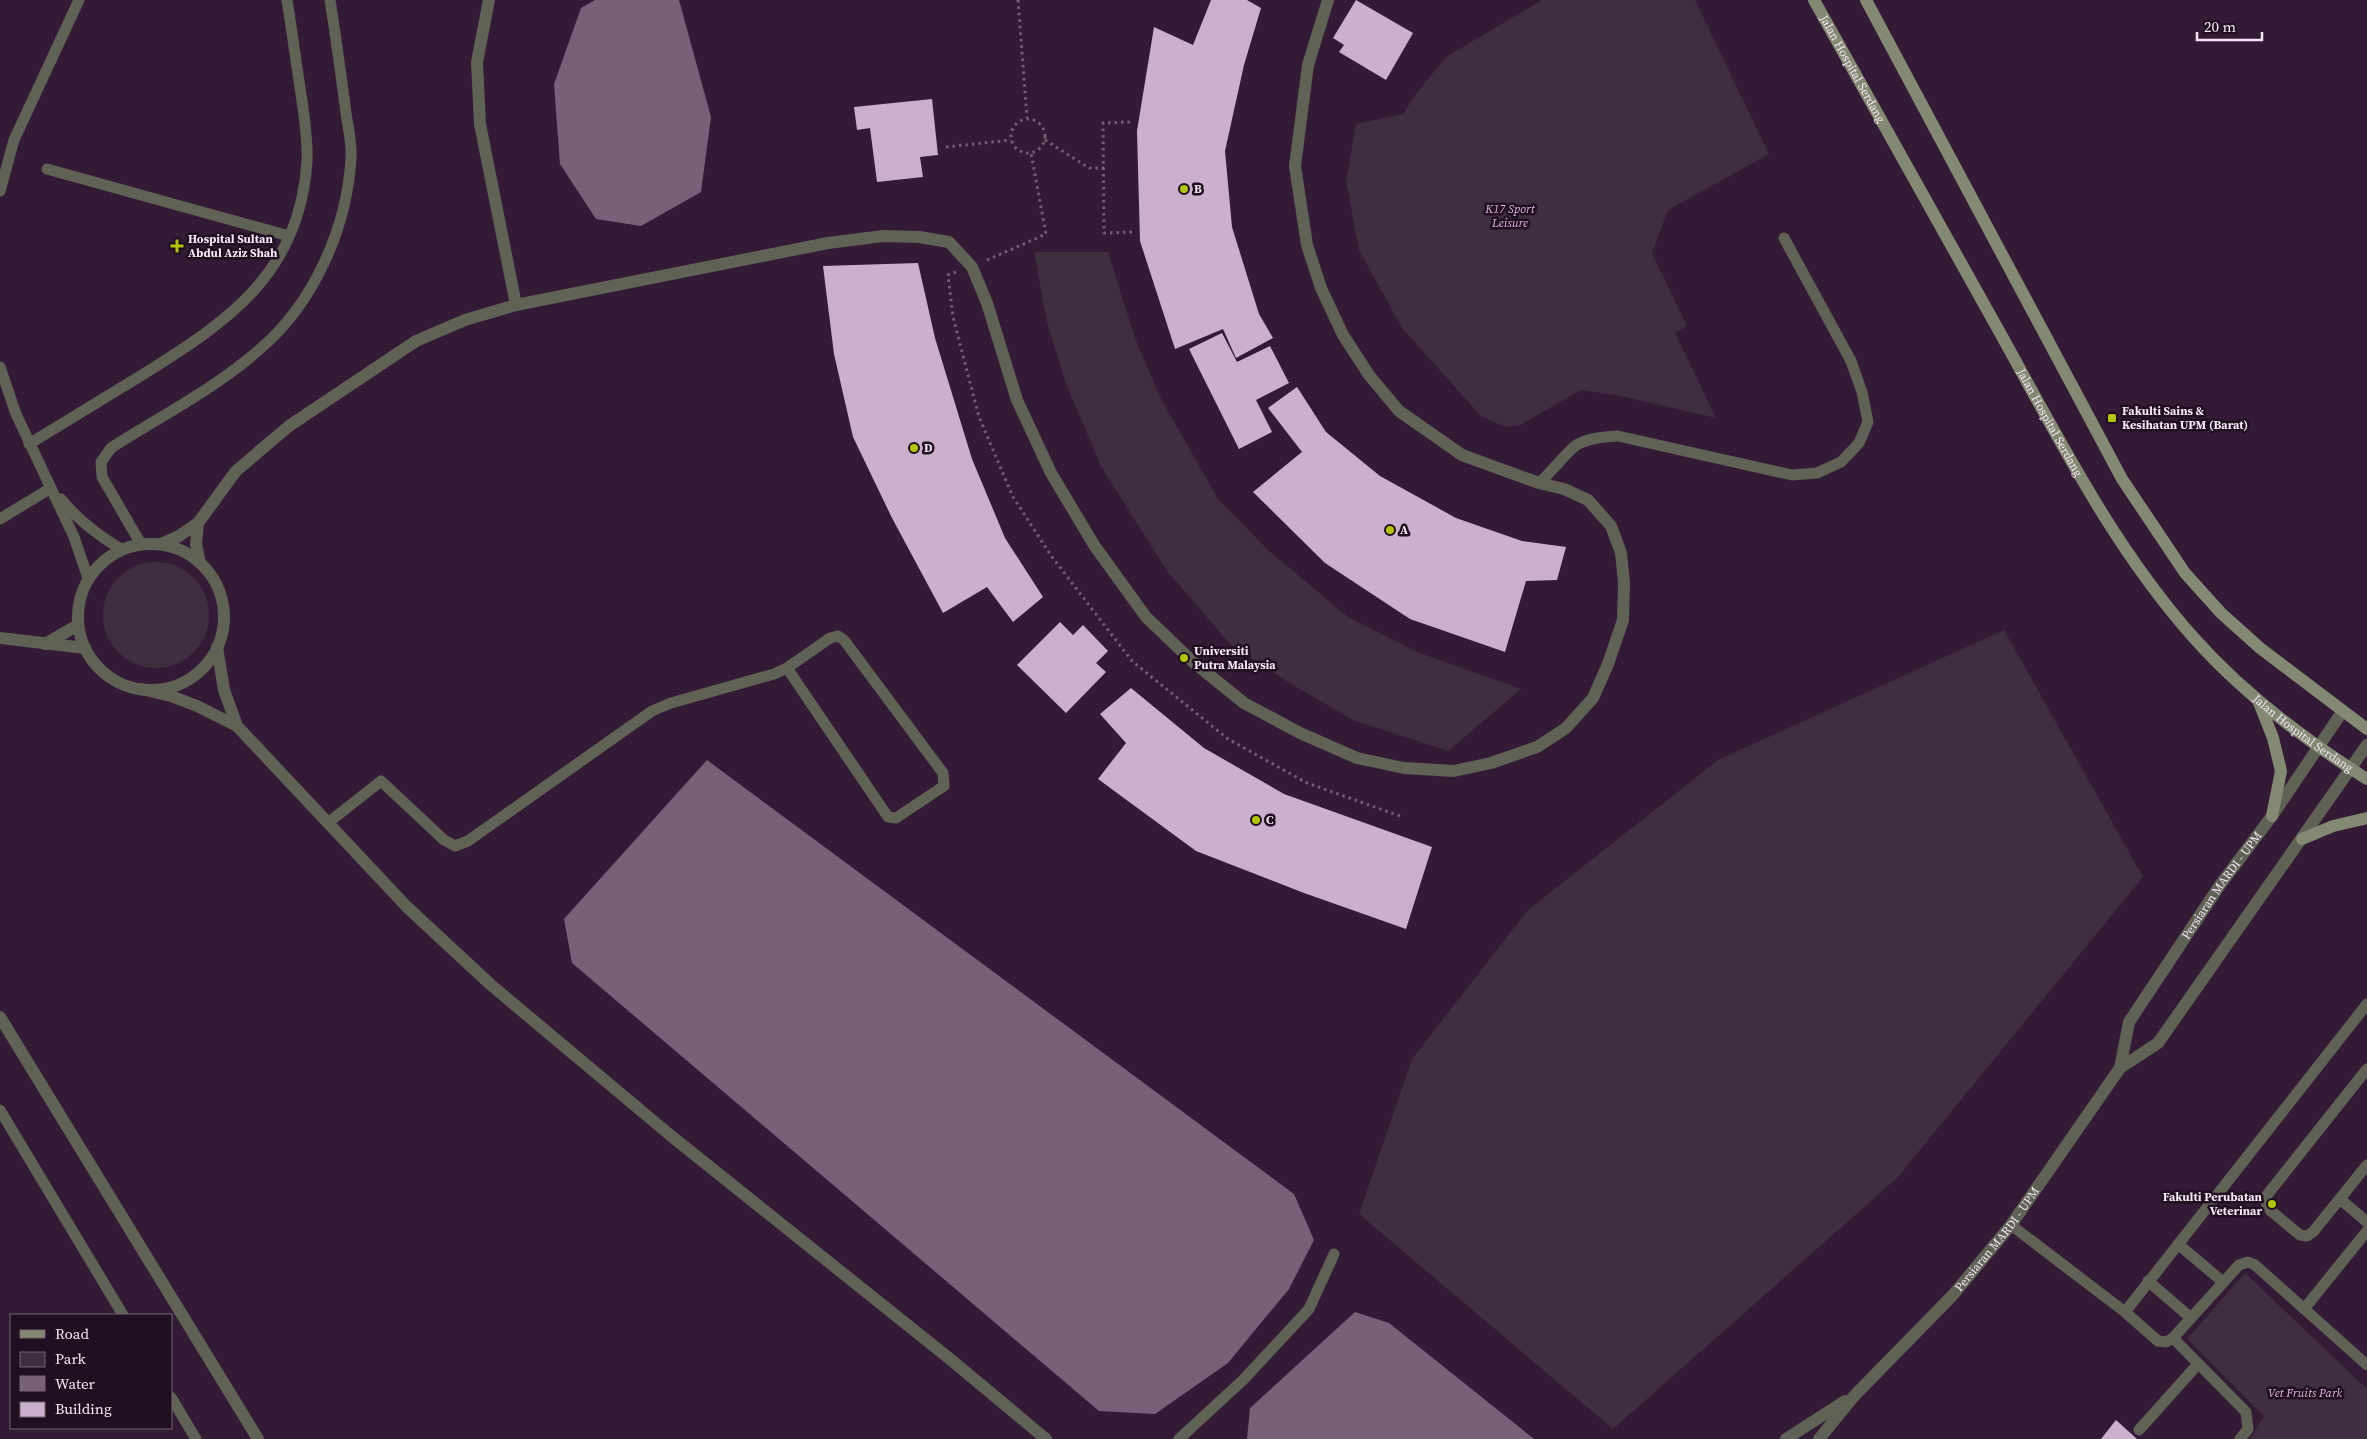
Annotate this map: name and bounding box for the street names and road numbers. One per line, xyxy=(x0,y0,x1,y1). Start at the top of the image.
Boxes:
street label: Jalan Hospital Serdang xyxy=(1815,11,1889,126)
street label: Jalan Hospital Serdang xyxy=(2013,365,2086,480)
street label: Jalan Hospital Serdang xyxy=(2249,690,2356,776)
street label: Persiaran MARDI - UPM xyxy=(2178,828,2266,942)
street label: Persiaran MARDI - UPM xyxy=(1951,1184,2043,1295)

